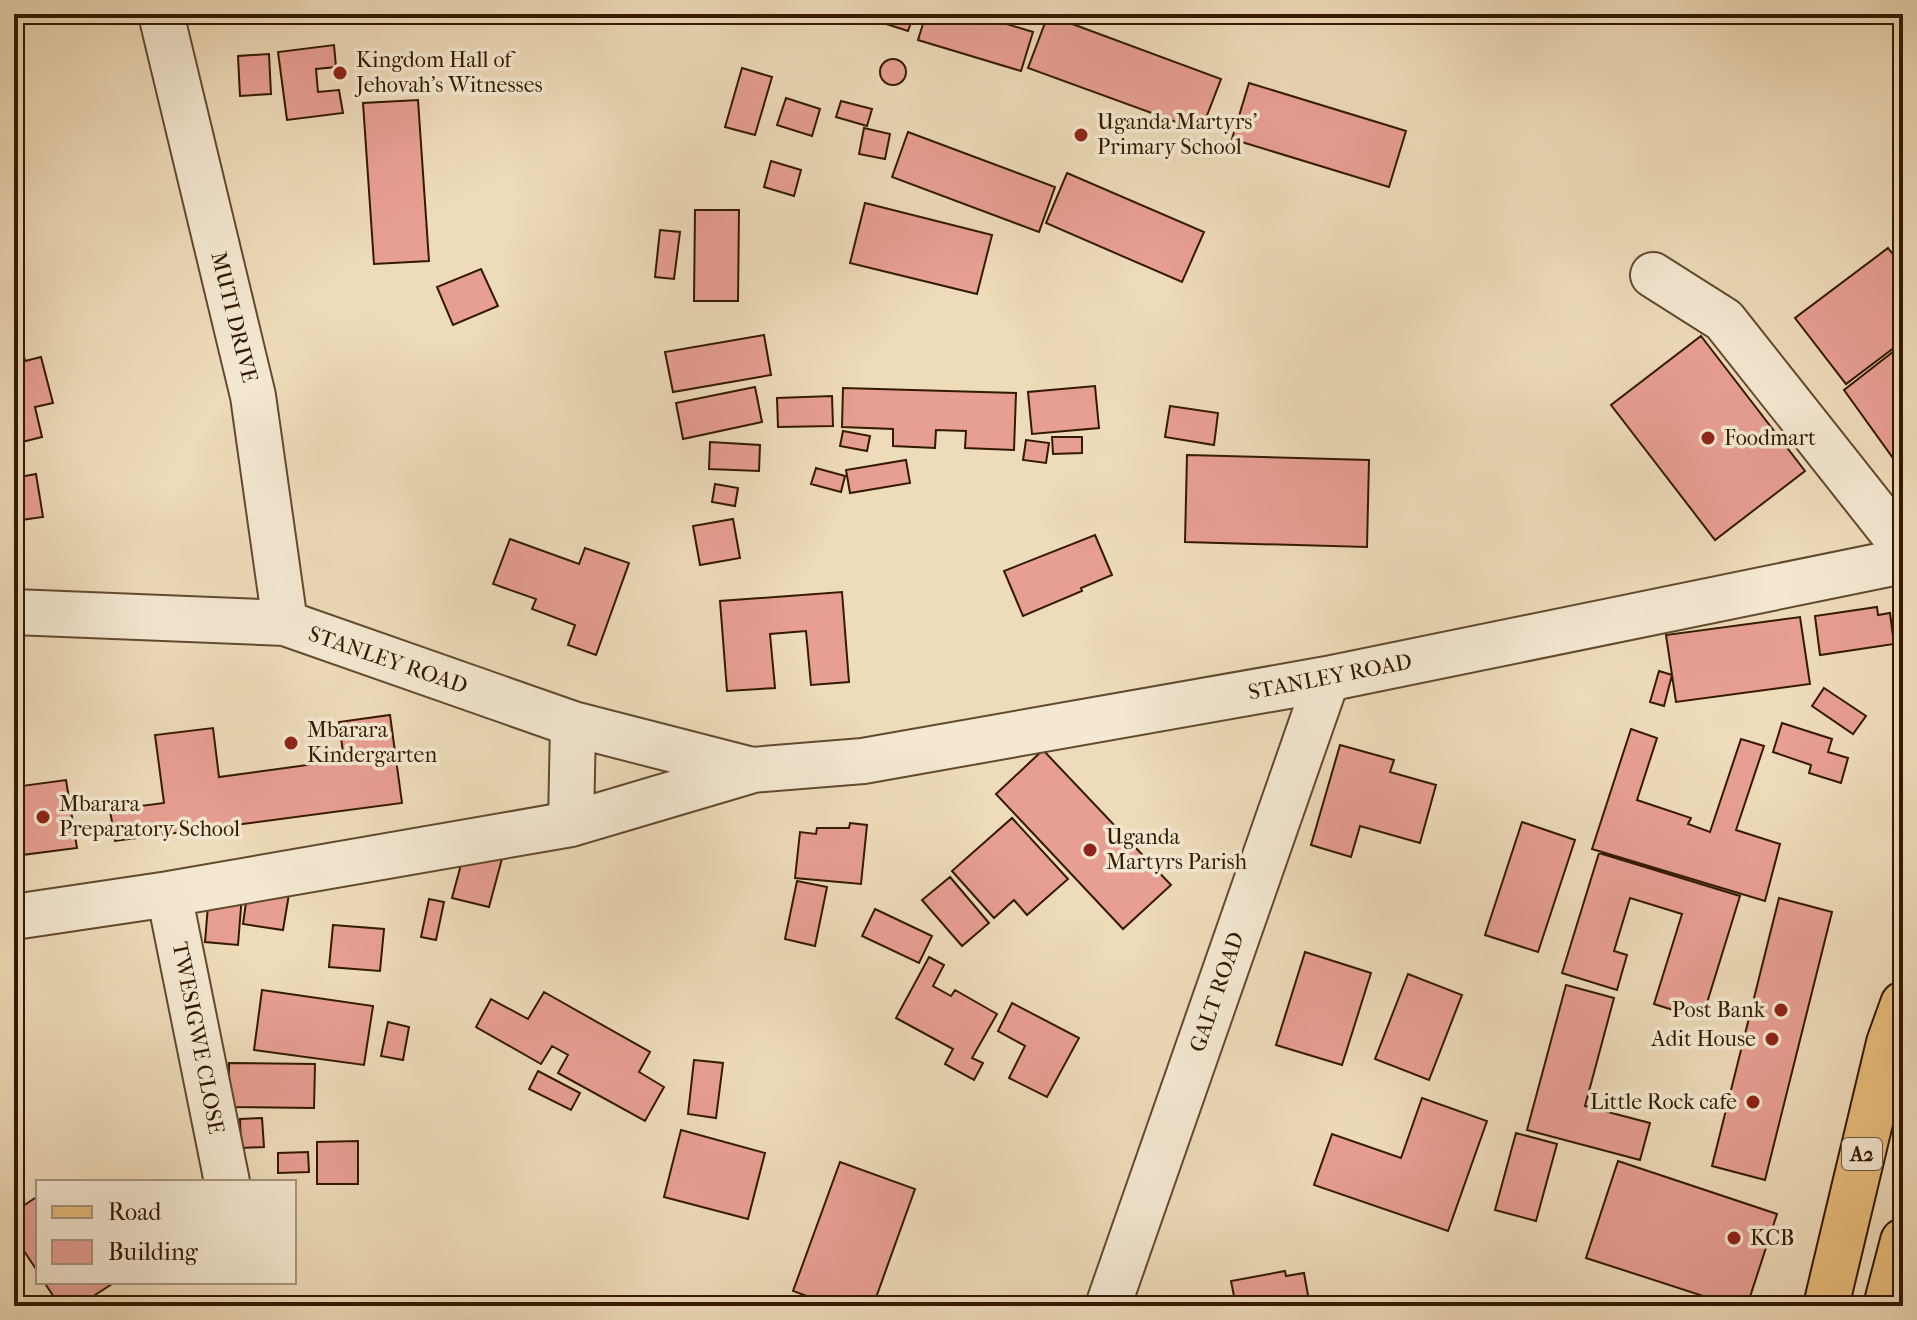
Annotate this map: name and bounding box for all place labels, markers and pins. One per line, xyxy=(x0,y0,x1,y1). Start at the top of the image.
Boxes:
place label: Kingdom Hall of Jehovah's Witnesses xyxy=(354,47,543,98)
marker: Kingdom Hall of Jehovah's Witnesses xyxy=(331,64,349,82)
place label: Uganda Martyrs' Primary School xyxy=(1097,109,1257,160)
marker: Uganda Martyrs' Primary School xyxy=(1072,126,1090,144)
place label: Foodmart xyxy=(1724,425,1816,451)
marker: Foodmart xyxy=(1699,429,1717,447)
place label: Mbarara Kindergarten xyxy=(307,717,437,768)
marker: Mbarara Kindergarten xyxy=(282,734,300,752)
place label: Mbarara Preparatory School xyxy=(59,791,240,842)
marker: Mbarara Preparatory School xyxy=(34,808,52,826)
place label: Uganda Martyrs Parish xyxy=(1106,824,1248,875)
marker: Uganda Martyrs Parish xyxy=(1081,841,1099,859)
place label: Post Bank xyxy=(1672,997,1766,1023)
marker: Post Bank xyxy=(1772,1001,1790,1019)
place label: Adit House xyxy=(1650,1026,1756,1052)
marker: Adit House xyxy=(1763,1030,1781,1048)
place label: Little Rock cafe xyxy=(1590,1089,1737,1115)
marker: Little Rock cafe xyxy=(1744,1093,1762,1111)
place label: KCB xyxy=(1750,1225,1794,1251)
marker: KCB xyxy=(1725,1229,1743,1247)

